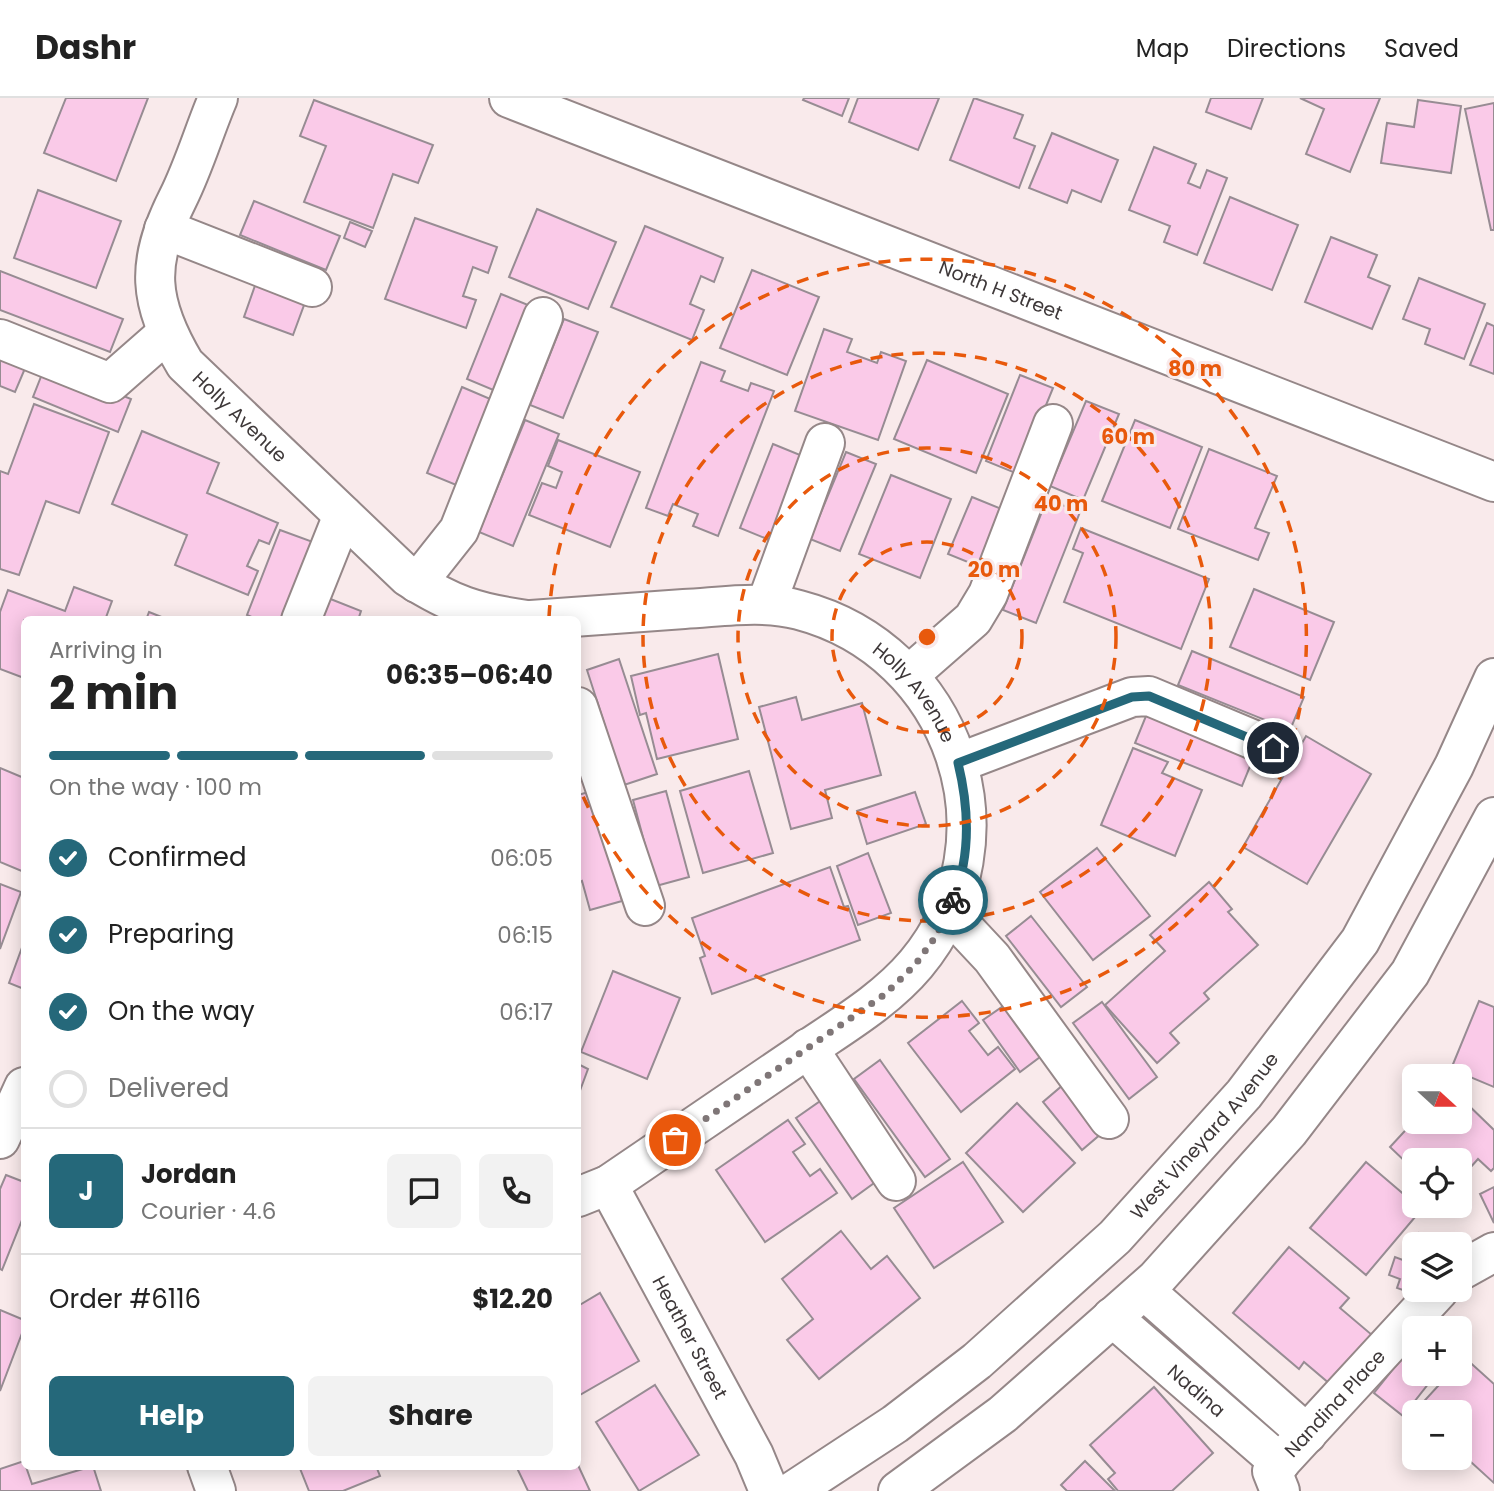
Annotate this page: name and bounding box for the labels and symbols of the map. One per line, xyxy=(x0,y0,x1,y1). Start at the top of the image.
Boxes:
street label: North H Street xyxy=(935,253,1067,326)
text: 80 m xyxy=(1168,354,1222,383)
street label: Holly Avenue xyxy=(187,365,293,468)
text: 60 m xyxy=(1101,422,1155,451)
text: 40 m xyxy=(1034,489,1088,518)
text: 20 m xyxy=(968,555,1020,584)
centre of rings xyxy=(915,625,939,649)
street label: Holly Avenue xyxy=(867,636,962,747)
pin xyxy=(1243,718,1303,778)
courier xyxy=(918,865,988,935)
street label: West Vineyard Avenue xyxy=(1124,1047,1285,1225)
north arrow xyxy=(1402,1064,1472,1134)
pin xyxy=(645,1110,705,1170)
street label: Heather Street xyxy=(646,1271,735,1404)
street label: Nandina Place xyxy=(1278,1343,1391,1463)
street label: Nadina xyxy=(1162,1358,1231,1423)

